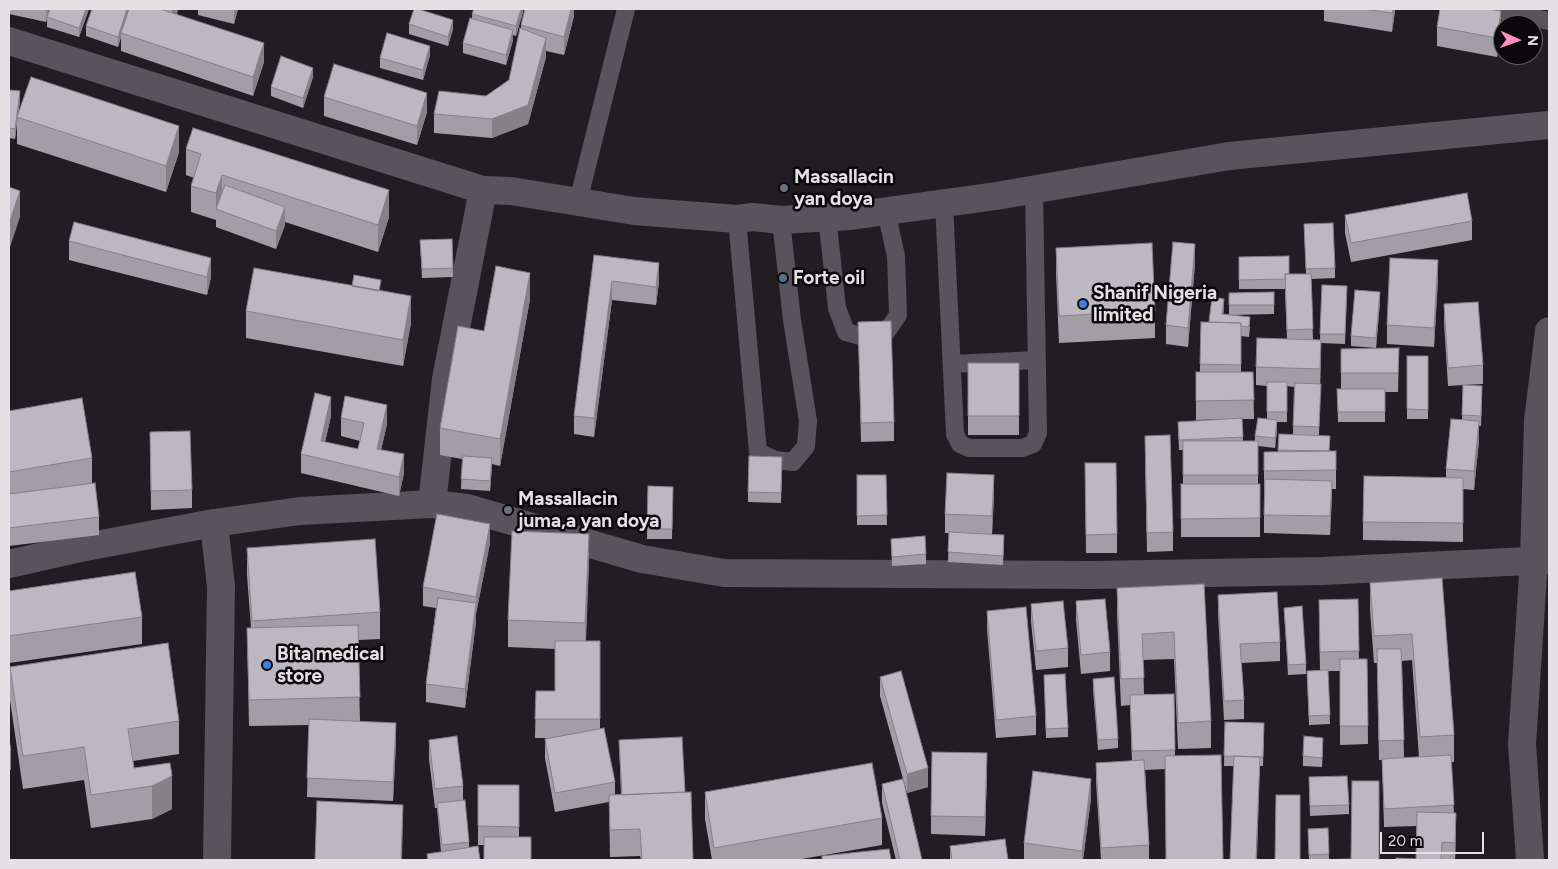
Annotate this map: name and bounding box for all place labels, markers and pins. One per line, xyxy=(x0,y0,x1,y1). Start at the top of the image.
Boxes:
place label: Massallacin yan doya xyxy=(794,166,894,210)
marker: Massallacin yan doya xyxy=(778,182,790,194)
place label: Forte oil xyxy=(793,267,865,289)
marker: Forte oil xyxy=(777,272,789,284)
place label: Shanif Nigeria limited xyxy=(1093,282,1217,326)
marker: Shanif Nigeria limited xyxy=(1077,298,1089,310)
place label: Massallacin juma,a yan doya xyxy=(518,488,659,532)
marker: Massallacin juma,a yan doya xyxy=(502,504,514,516)
place label: Bita medical store xyxy=(277,643,384,687)
marker: Bita medical store xyxy=(261,659,273,671)

